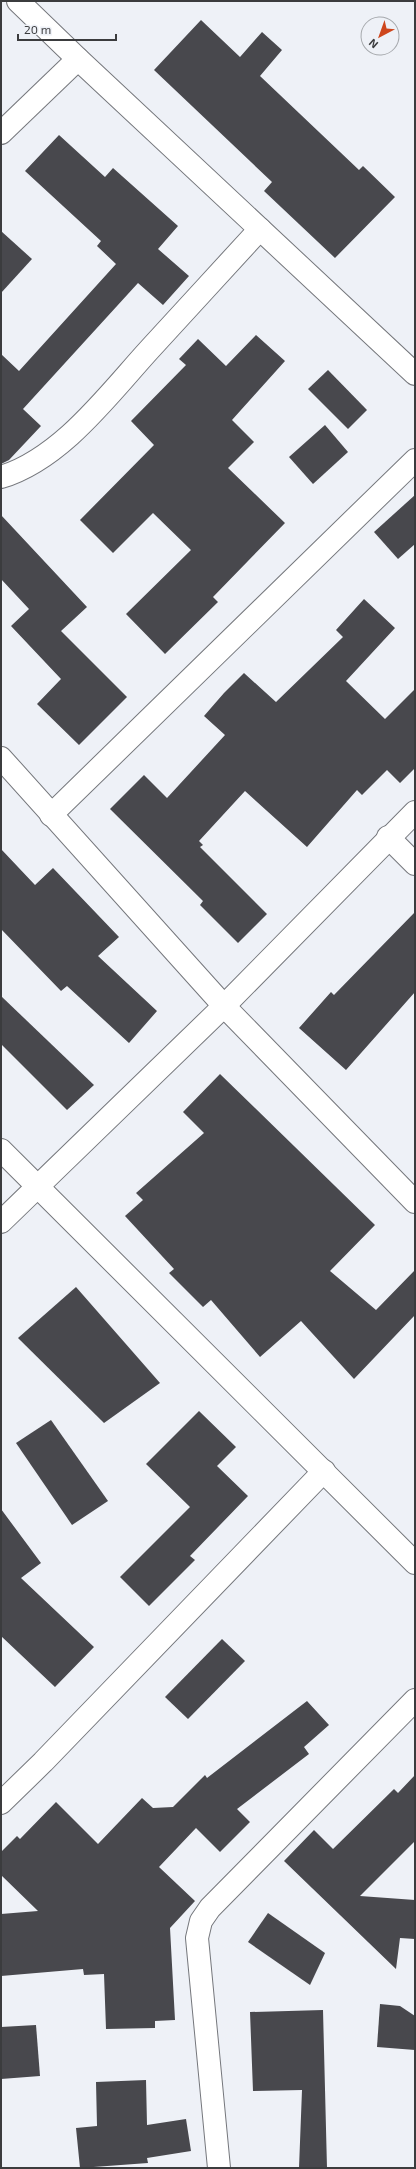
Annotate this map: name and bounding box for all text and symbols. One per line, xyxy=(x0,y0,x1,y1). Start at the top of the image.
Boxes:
scale bar xyxy=(18,16,116,42)
north arrow xyxy=(360,16,400,56)
text: 20 m xyxy=(24,22,51,36)
text: N xyxy=(366,36,380,51)

